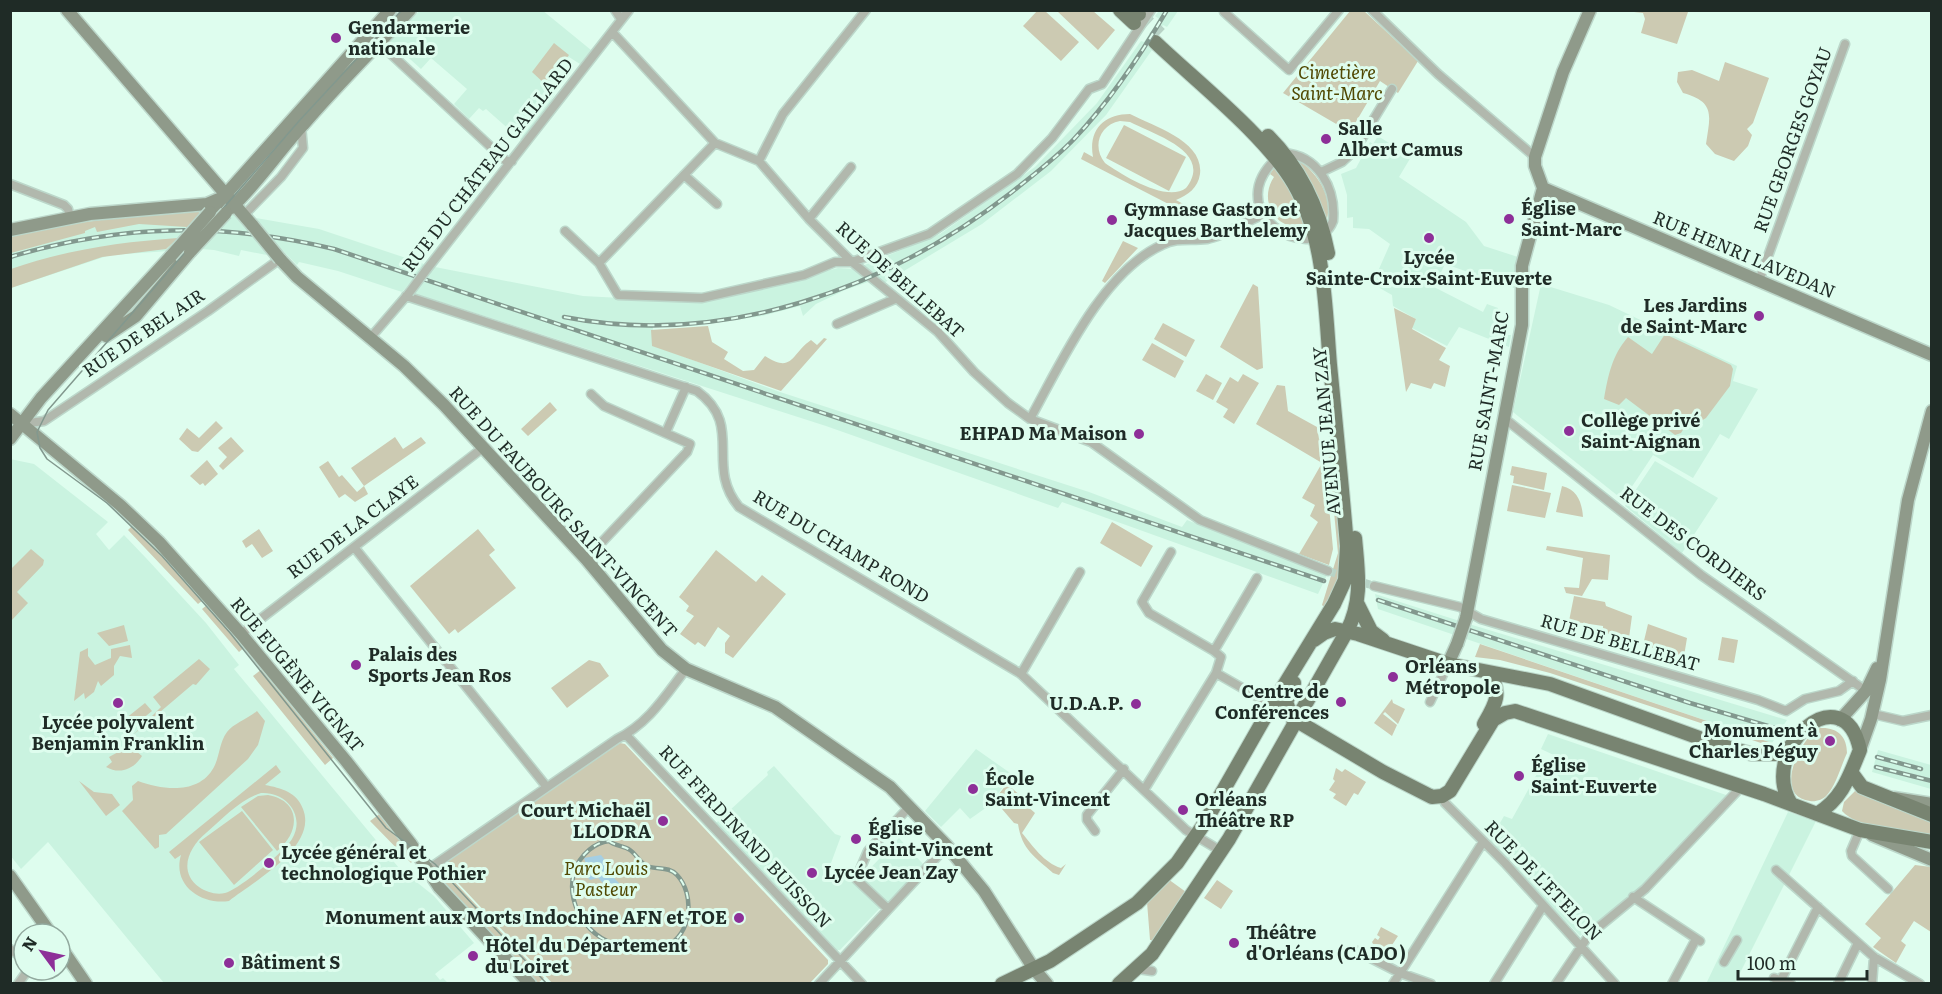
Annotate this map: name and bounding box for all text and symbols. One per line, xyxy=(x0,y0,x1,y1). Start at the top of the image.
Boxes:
place label: Gendarmerie nationale xyxy=(348,13,470,61)
marker: Gendarmerie nationale xyxy=(329,31,343,45)
street label: RUE GEORGES GOYAU xyxy=(1745,43,1838,236)
street label: RUE DU CHÂTEAU GAILLARD xyxy=(395,51,579,277)
park label: Cimetière Saint-Marc xyxy=(1291,58,1383,106)
place label: Salle Albert Camus xyxy=(1338,114,1463,162)
marker: Salle Albert Camus xyxy=(1319,132,1333,146)
place label: Église Saint-Marc xyxy=(1521,194,1622,242)
place label: Gymnase Gaston et Jacques Barthelemy xyxy=(1124,195,1307,243)
street label: RUE HENRI LAVEDAN xyxy=(1649,203,1840,304)
marker: Église Saint-Marc xyxy=(1502,212,1516,226)
marker: Gymnase Gaston et Jacques Barthelemy xyxy=(1105,213,1119,227)
street label: RUE DE BELLEBAT xyxy=(831,214,971,344)
marker: Lycée Sainte-Croix-Saint-Euverte xyxy=(1422,231,1436,245)
place label: Lycée Sainte-Croix-Saint-Euverte xyxy=(1306,243,1552,291)
street label: RUE DE BEL AIR xyxy=(77,281,210,383)
place label: Les Jardins de Saint-Marc xyxy=(1620,291,1747,339)
street label: RUE SAINT-MARC xyxy=(1460,308,1515,473)
marker: Les Jardins de Saint-Marc xyxy=(1752,309,1766,323)
street label: AVENUE JEAN ZAY xyxy=(1305,345,1346,517)
street label: RUE DU FAUBOURG SAINT-VINCENT xyxy=(443,379,685,643)
place label: Collège privé Saint-Aignan xyxy=(1581,406,1701,454)
place label: EHPAD Ma Maison xyxy=(960,419,1127,446)
marker: Collège privé Saint-Aignan xyxy=(1562,424,1576,438)
marker: EHPAD Ma Maison xyxy=(1132,427,1146,441)
street label: RUE DE LA CLAYE xyxy=(281,467,423,584)
street label: RUE DES CORDIERS xyxy=(1615,479,1773,607)
street label: RUE DU CHAMP ROND xyxy=(748,482,935,609)
street label: RUE EUGÈNE VIGNAT xyxy=(225,591,371,758)
street label: RUE DE BELLEBAT xyxy=(1538,606,1703,677)
place label: Palais des Sports Jean Ros xyxy=(368,640,511,688)
place label: Orléans Métropole xyxy=(1405,652,1500,700)
marker: Palais des Sports Jean Ros xyxy=(349,658,363,672)
marker: Orléans Métropole xyxy=(1386,670,1400,684)
place label: Centre de Conférences xyxy=(1215,677,1329,725)
place label: U.D.A.P. xyxy=(1049,689,1124,716)
marker: Centre de Conférences xyxy=(1334,695,1348,709)
marker: Lycée polyvalent Benjamin Franklin xyxy=(111,696,125,710)
marker: U.D.A.P. xyxy=(1129,697,1143,711)
place label: Lycée polyvalent Benjamin Franklin xyxy=(32,708,205,756)
place label: Monument à Charles Péguy xyxy=(1689,716,1819,764)
marker: Monument à Charles Péguy xyxy=(1823,734,1837,748)
street label: RUE FERDINAND BUISSON xyxy=(654,738,838,934)
place label: Église Saint-Euverte xyxy=(1531,751,1657,799)
place label: École Saint-Vincent xyxy=(985,764,1110,812)
marker: Église Saint-Euverte xyxy=(1512,769,1526,783)
marker: École Saint-Vincent xyxy=(966,782,980,796)
place label: Orléans Théâtre RP xyxy=(1195,785,1294,833)
place label: Court Michaël LLODRA xyxy=(521,796,651,844)
marker: Orléans Théâtre RP xyxy=(1176,803,1190,817)
street label: RUE DE L'ETELON xyxy=(1479,813,1609,947)
marker: Court Michaël LLODRA xyxy=(656,814,670,828)
place label: Église Saint-Vincent xyxy=(868,814,993,862)
marker: Église Saint-Vincent xyxy=(849,832,863,846)
place label: Lycée général et technologique Pothier xyxy=(281,838,486,886)
park label: Parc Louis Pasteur xyxy=(564,854,648,902)
marker: Lycée général et technologique Pothier xyxy=(262,856,276,870)
place label: Lycée Jean Zay xyxy=(824,858,958,885)
marker: Lycée Jean Zay xyxy=(805,866,819,880)
place label: Monument aux Morts Indochine AFN et TOE xyxy=(325,903,727,930)
marker: Monument aux Morts Indochine AFN et TOE xyxy=(732,911,746,925)
place label: Théâtre d'Orléans (CADO) xyxy=(1246,918,1406,966)
north arrow xyxy=(12,922,72,982)
text: N xyxy=(15,931,42,955)
place label: Hôtel du Département du Loiret xyxy=(485,931,688,979)
marker: Théâtre d'Orléans (CADO) xyxy=(1227,936,1241,950)
scale bar xyxy=(1738,943,1867,981)
place label: Bâtiment S xyxy=(241,948,340,975)
marker: Hôtel du Département du Loiret xyxy=(466,949,480,963)
text: 100 m xyxy=(1747,949,1796,976)
marker: Bâtiment S xyxy=(222,956,236,970)

